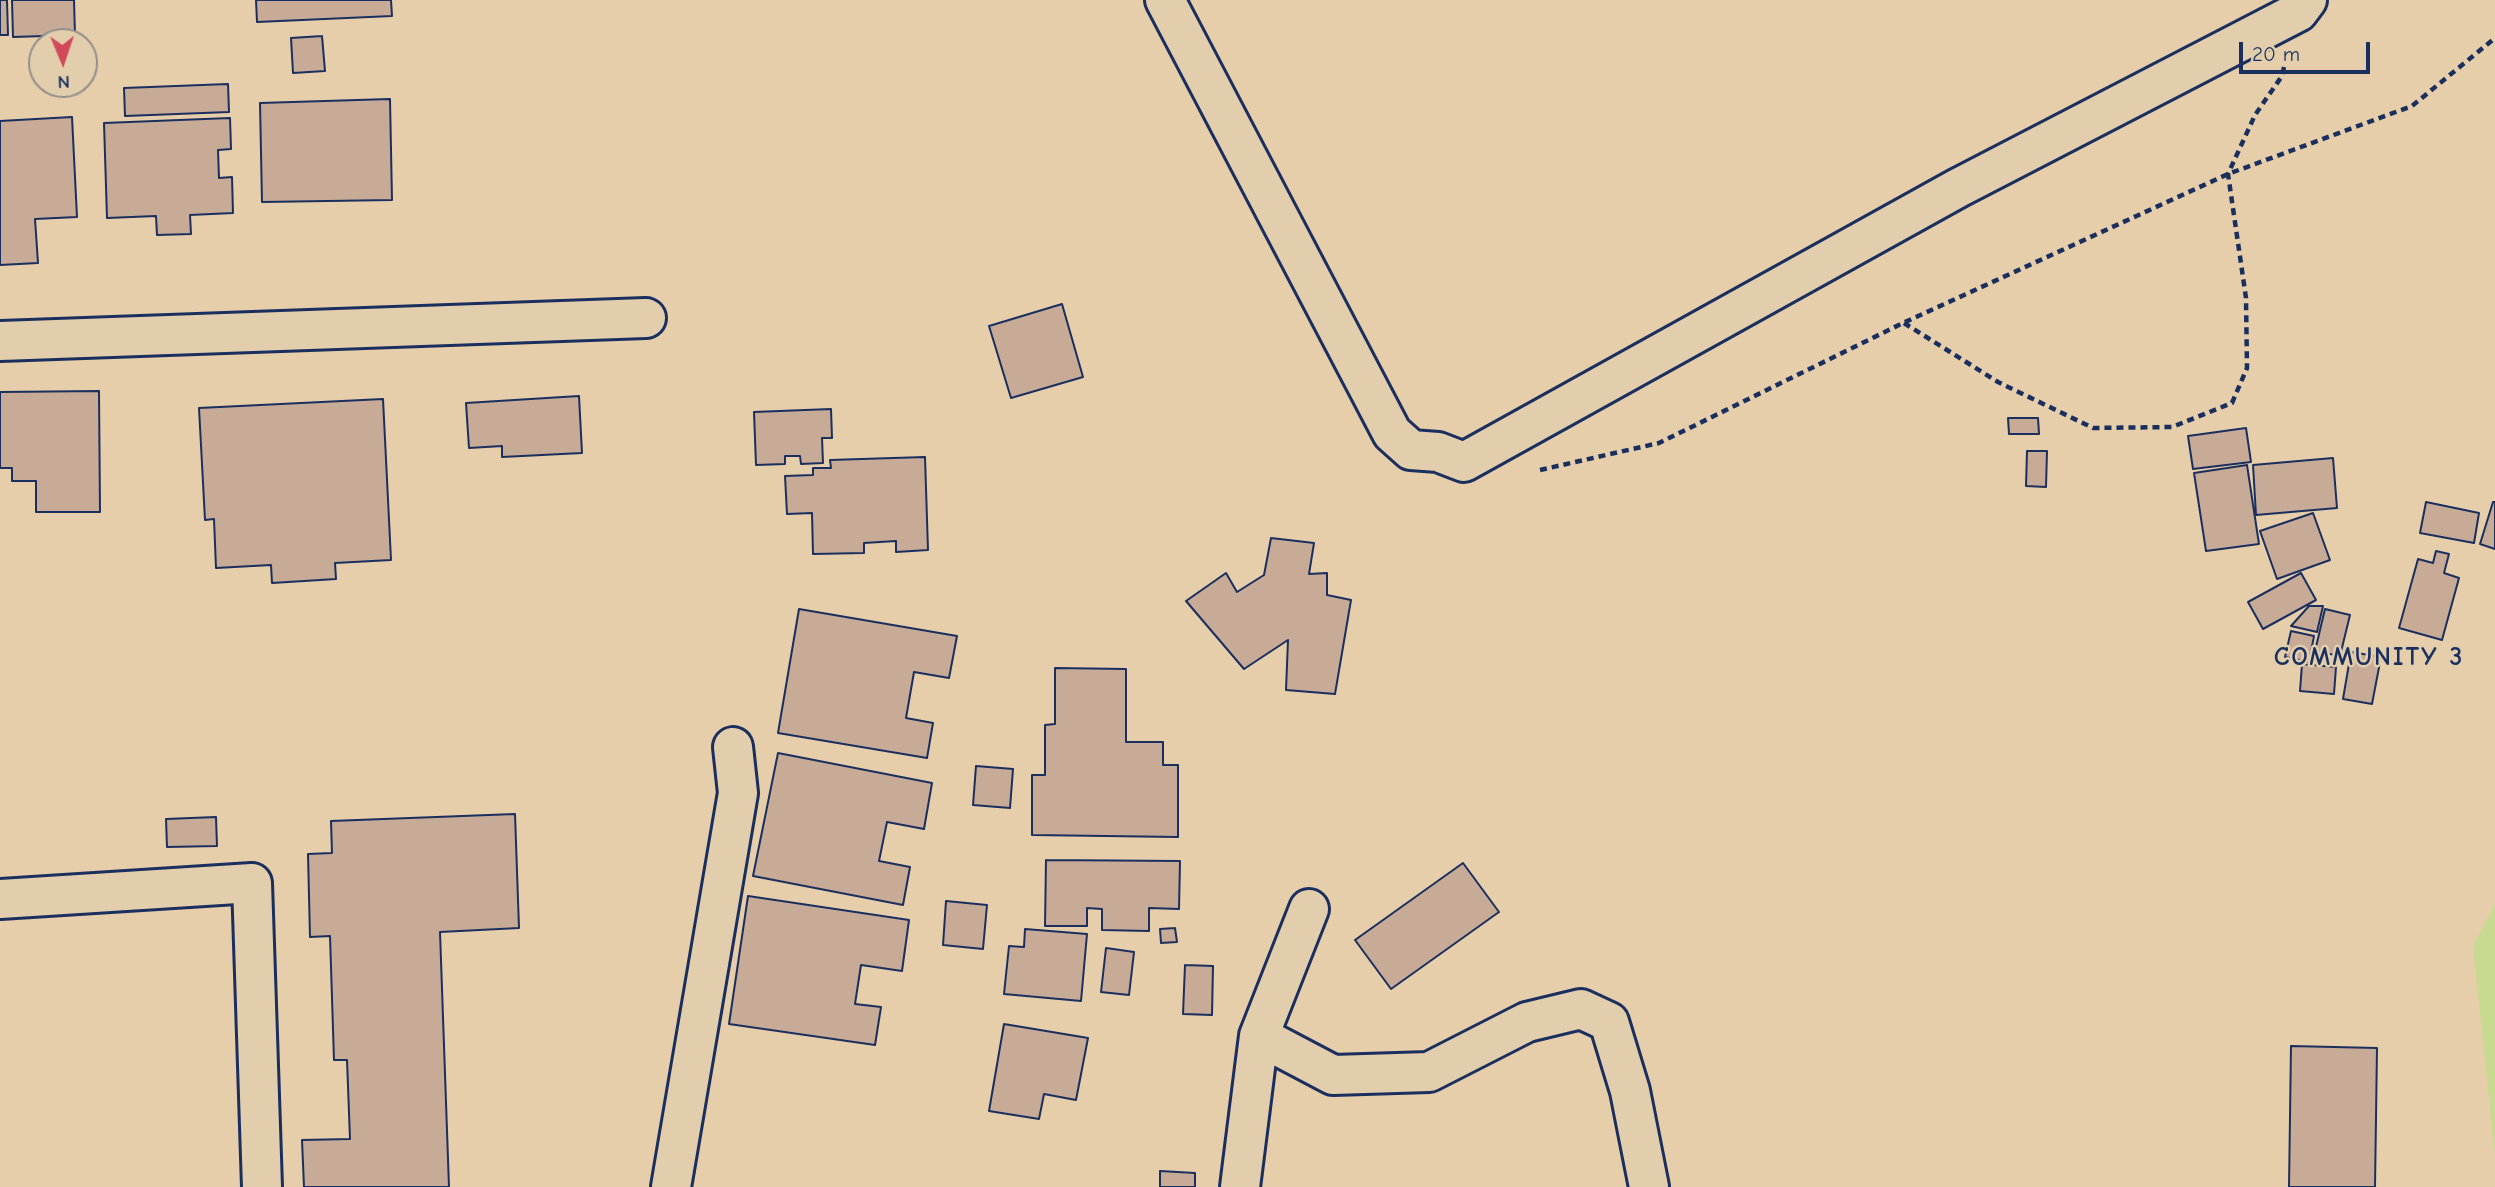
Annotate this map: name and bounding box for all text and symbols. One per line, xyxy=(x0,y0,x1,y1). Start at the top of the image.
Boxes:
north arrow xyxy=(28,28,98,98)
scale bar xyxy=(2243,28,2374,72)
text: 20 m xyxy=(2252,42,2300,66)
text: N xyxy=(57,71,70,93)
district label: COMMUNITY 3 xyxy=(2275,642,2463,674)

